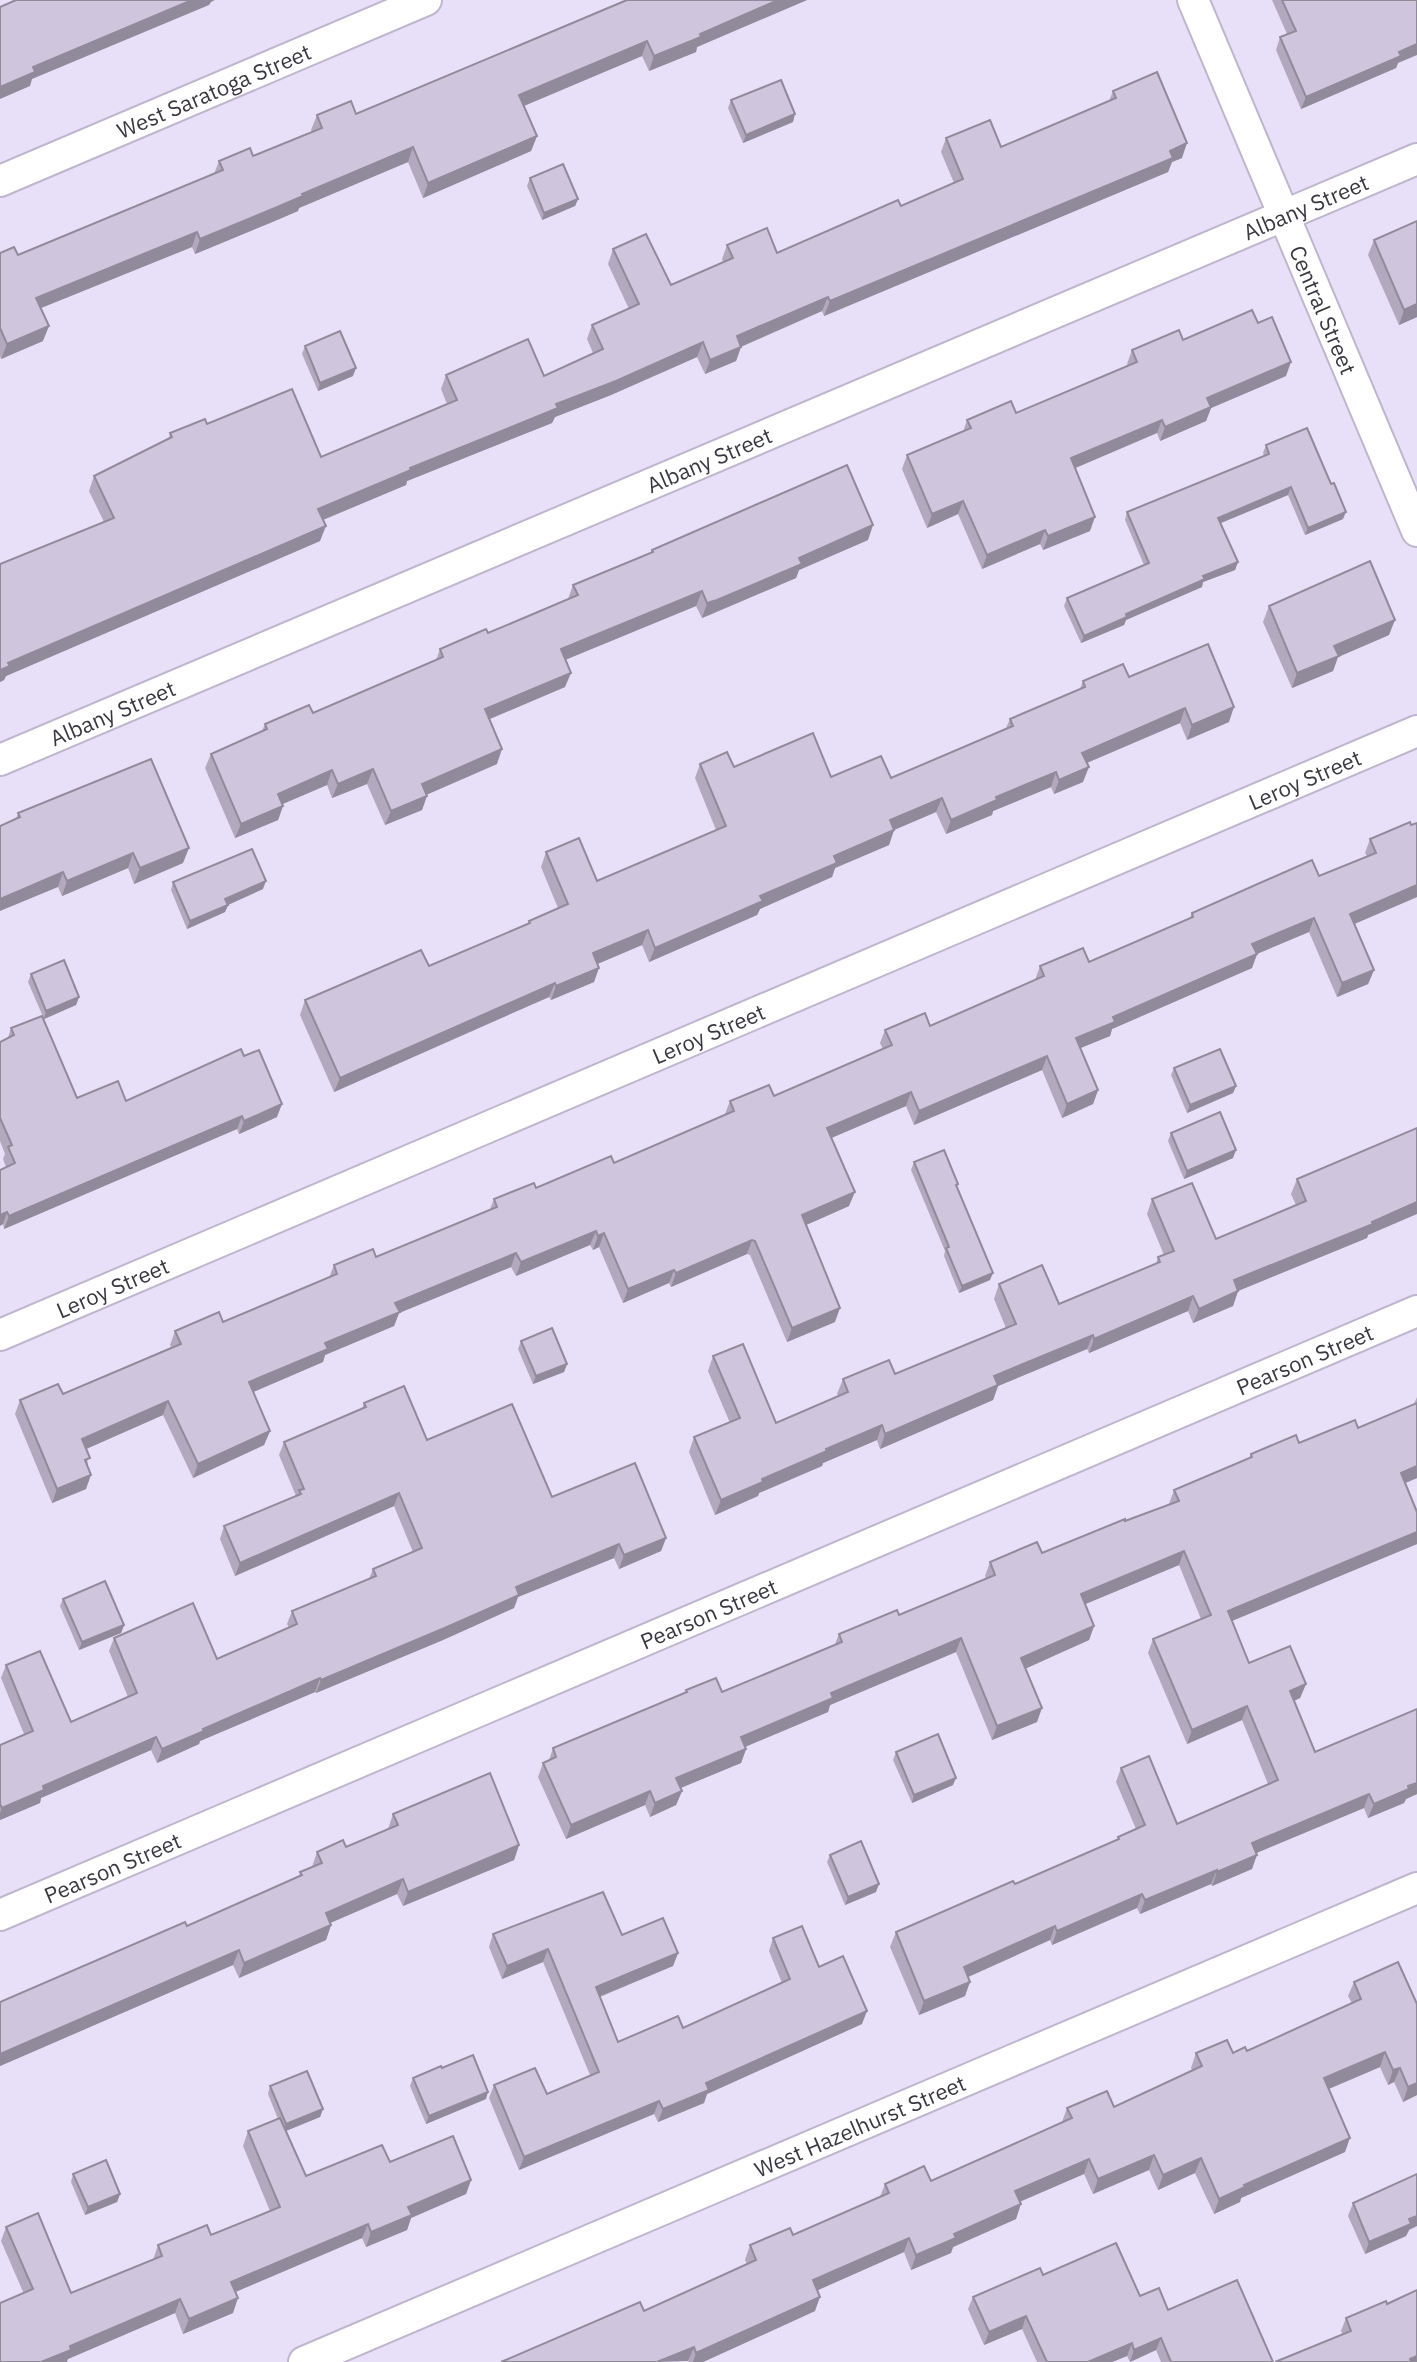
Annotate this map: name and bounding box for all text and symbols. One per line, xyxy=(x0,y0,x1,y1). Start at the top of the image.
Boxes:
street label: West Saratoga Street xyxy=(112,36,315,144)
street label: Albany Street xyxy=(1238,167,1373,246)
street label: Central Street xyxy=(1284,241,1364,378)
street label: Albany Street xyxy=(642,420,776,499)
street label: Albany Street xyxy=(45,673,179,752)
street label: Leroy Street xyxy=(1244,742,1365,816)
street label: Leroy Street xyxy=(648,996,769,1070)
street label: Leroy Street xyxy=(52,1250,173,1324)
street label: Pearson Street xyxy=(1232,1317,1377,1401)
street label: Pearson Street xyxy=(636,1571,781,1655)
street label: Pearson Street xyxy=(39,1825,185,1909)
street label: West Hazelhurst Street xyxy=(750,2067,970,2183)

